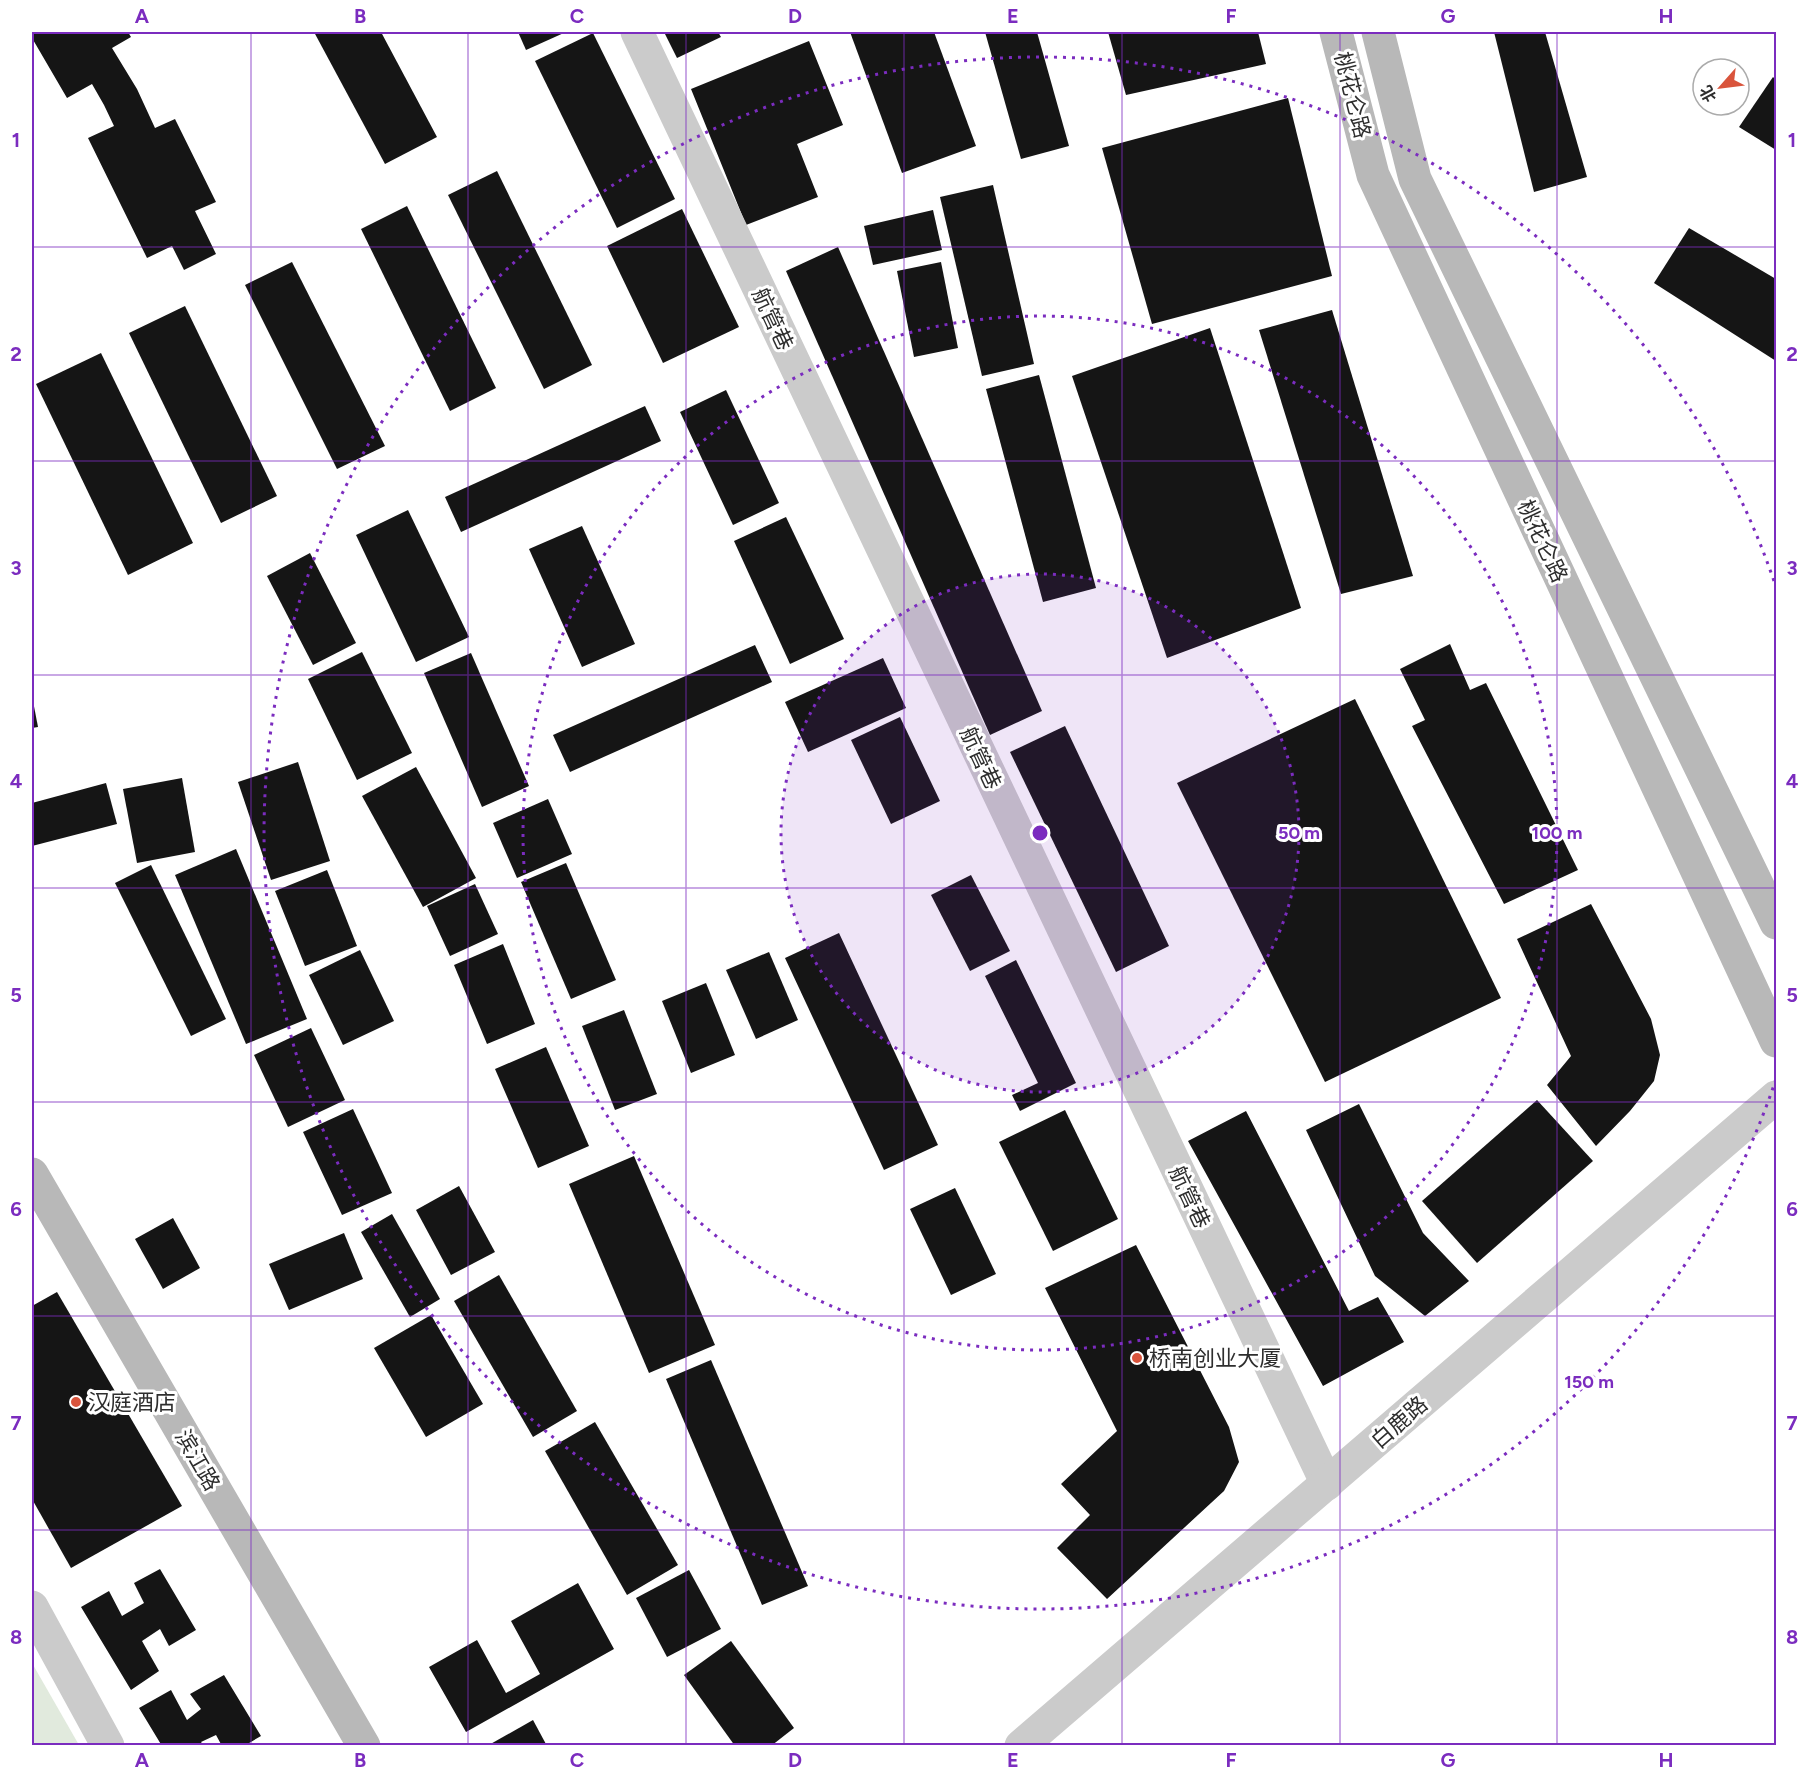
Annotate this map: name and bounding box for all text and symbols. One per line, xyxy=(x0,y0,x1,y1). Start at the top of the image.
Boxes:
text: A xyxy=(135,4,150,28)
text: B xyxy=(354,4,366,28)
text: C xyxy=(570,4,584,28)
text: D xyxy=(788,4,802,28)
text: E xyxy=(1007,4,1019,28)
text: F xyxy=(1225,4,1237,28)
text: G xyxy=(1441,4,1456,28)
text: H xyxy=(1659,4,1674,28)
street label: 桃花仑路 xyxy=(1329,49,1376,141)
north arrow xyxy=(1691,57,1751,117)
text: 北 xyxy=(1696,82,1720,105)
text: 1 xyxy=(12,128,20,152)
text: 1 xyxy=(1788,128,1796,152)
street label: 航管巷 xyxy=(746,284,799,355)
text: 2 xyxy=(10,342,22,366)
text: 2 xyxy=(1786,342,1798,366)
street label: 桃花仑路 xyxy=(1512,496,1573,587)
text: 3 xyxy=(10,556,22,580)
text: 3 xyxy=(1786,556,1798,580)
street label: 航管巷 xyxy=(954,723,1007,794)
text: 4 xyxy=(10,769,23,793)
text: 4 xyxy=(1786,769,1799,793)
text: 50 m xyxy=(1278,822,1320,844)
text: 100 m xyxy=(1532,822,1582,844)
centre of rings xyxy=(1030,823,1050,843)
text: 5 xyxy=(10,983,22,1007)
text: 5 xyxy=(1786,983,1798,1007)
street label: 航管巷 xyxy=(1163,1162,1216,1233)
text: 6 xyxy=(10,1197,22,1221)
text: 6 xyxy=(1786,1197,1798,1221)
place label: 桥南创业大厦 xyxy=(1149,1345,1281,1372)
marker: 桥南创业大厦 xyxy=(1130,1351,1144,1365)
text: 150 m xyxy=(1564,1371,1614,1393)
place label: 汉庭酒店 xyxy=(88,1389,176,1416)
street label: 白鹿路 xyxy=(1366,1391,1433,1454)
marker: 汉庭酒店 xyxy=(69,1395,83,1409)
text: 7 xyxy=(10,1411,22,1435)
text: 7 xyxy=(1786,1411,1798,1435)
street label: 滨江路 xyxy=(169,1425,226,1496)
text: 8 xyxy=(10,1625,22,1649)
text: 8 xyxy=(1786,1625,1798,1649)
text: A xyxy=(135,1748,150,1772)
text: B xyxy=(354,1748,366,1772)
text: C xyxy=(570,1748,584,1772)
text: D xyxy=(788,1748,802,1772)
text: E xyxy=(1007,1748,1019,1772)
text: F xyxy=(1225,1748,1237,1772)
text: G xyxy=(1441,1748,1456,1772)
text: H xyxy=(1659,1748,1674,1772)

